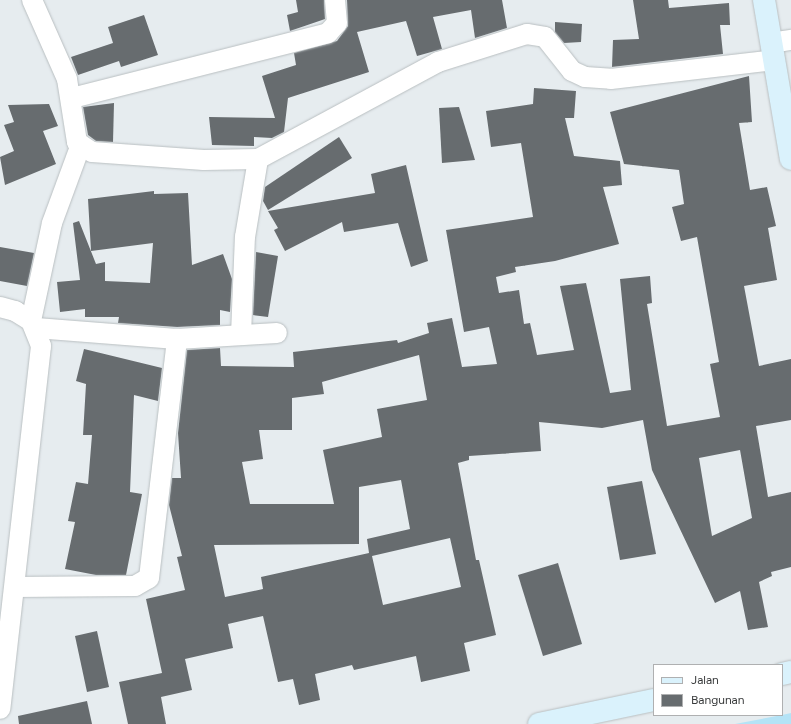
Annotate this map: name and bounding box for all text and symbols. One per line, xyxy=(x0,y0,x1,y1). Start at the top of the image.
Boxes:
legend xyxy=(653,664,783,716)
text: Jalan xyxy=(691,673,719,687)
text: Bangunan xyxy=(691,693,744,707)

